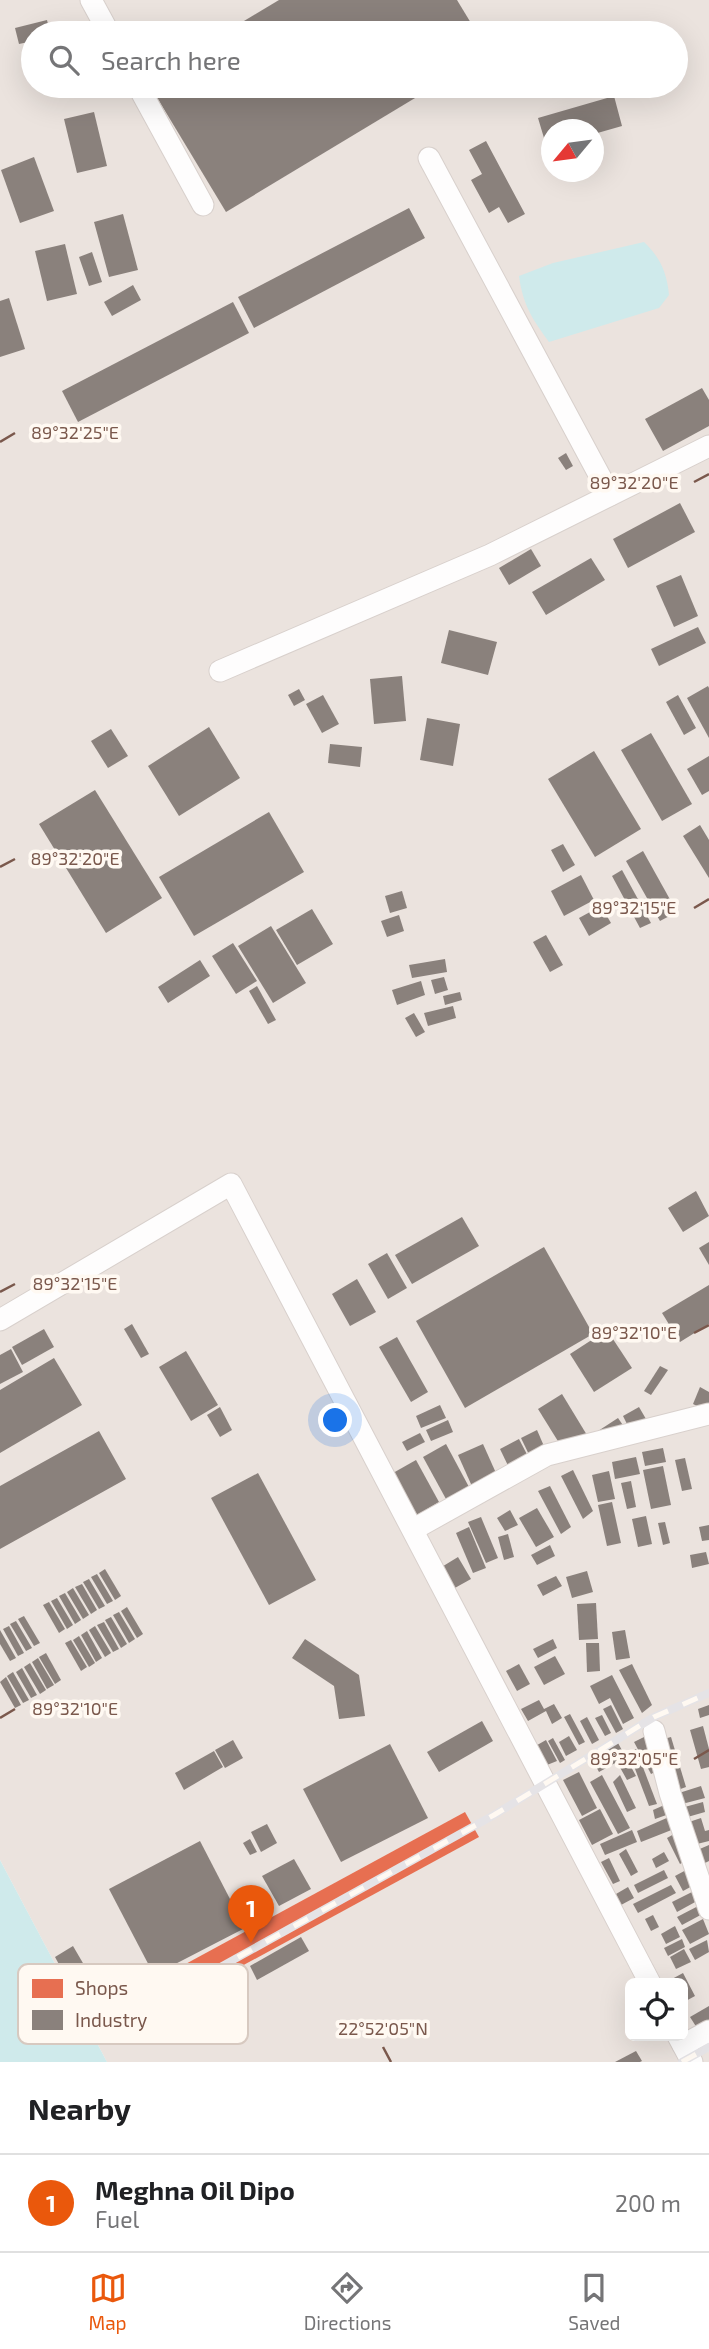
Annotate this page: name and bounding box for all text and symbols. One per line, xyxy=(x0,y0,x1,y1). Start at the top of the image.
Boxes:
search box xyxy=(21,21,688,98)
icon: search xyxy=(45,41,83,79)
text: Search here xyxy=(101,44,241,75)
north arrow xyxy=(541,119,604,182)
text: 89°32'25"E xyxy=(31,421,119,443)
text: 89°32'20"E xyxy=(589,471,679,493)
text: 89°32'20"E xyxy=(30,847,120,869)
text: 89°32'15"E xyxy=(592,896,676,918)
text: 89°32'15"E xyxy=(33,1272,117,1294)
text: 89°32'10"E xyxy=(591,1321,677,1343)
your location xyxy=(318,1403,352,1437)
text: 89°32'10"E xyxy=(32,1697,118,1719)
text: 89°32'05"E xyxy=(590,1747,678,1769)
pin: 1 xyxy=(228,1885,274,1943)
legend xyxy=(18,1964,248,2044)
text: Shops xyxy=(75,1976,128,1999)
map controls xyxy=(625,1978,688,2041)
button: locate xyxy=(625,1978,688,2041)
text: Industry xyxy=(75,2008,147,2031)
text: 22°52'05"N xyxy=(338,2017,428,2039)
text: Nearby xyxy=(28,2090,131,2126)
text: Meghna Oil Dipo xyxy=(95,2174,295,2205)
text: 1 xyxy=(46,2189,56,2217)
text: 200 m xyxy=(615,2189,681,2217)
text: Fuel xyxy=(95,2205,139,2233)
tab: Map xyxy=(89,2269,127,2334)
tab: Directions xyxy=(304,2269,391,2334)
tab: Saved xyxy=(568,2269,620,2334)

